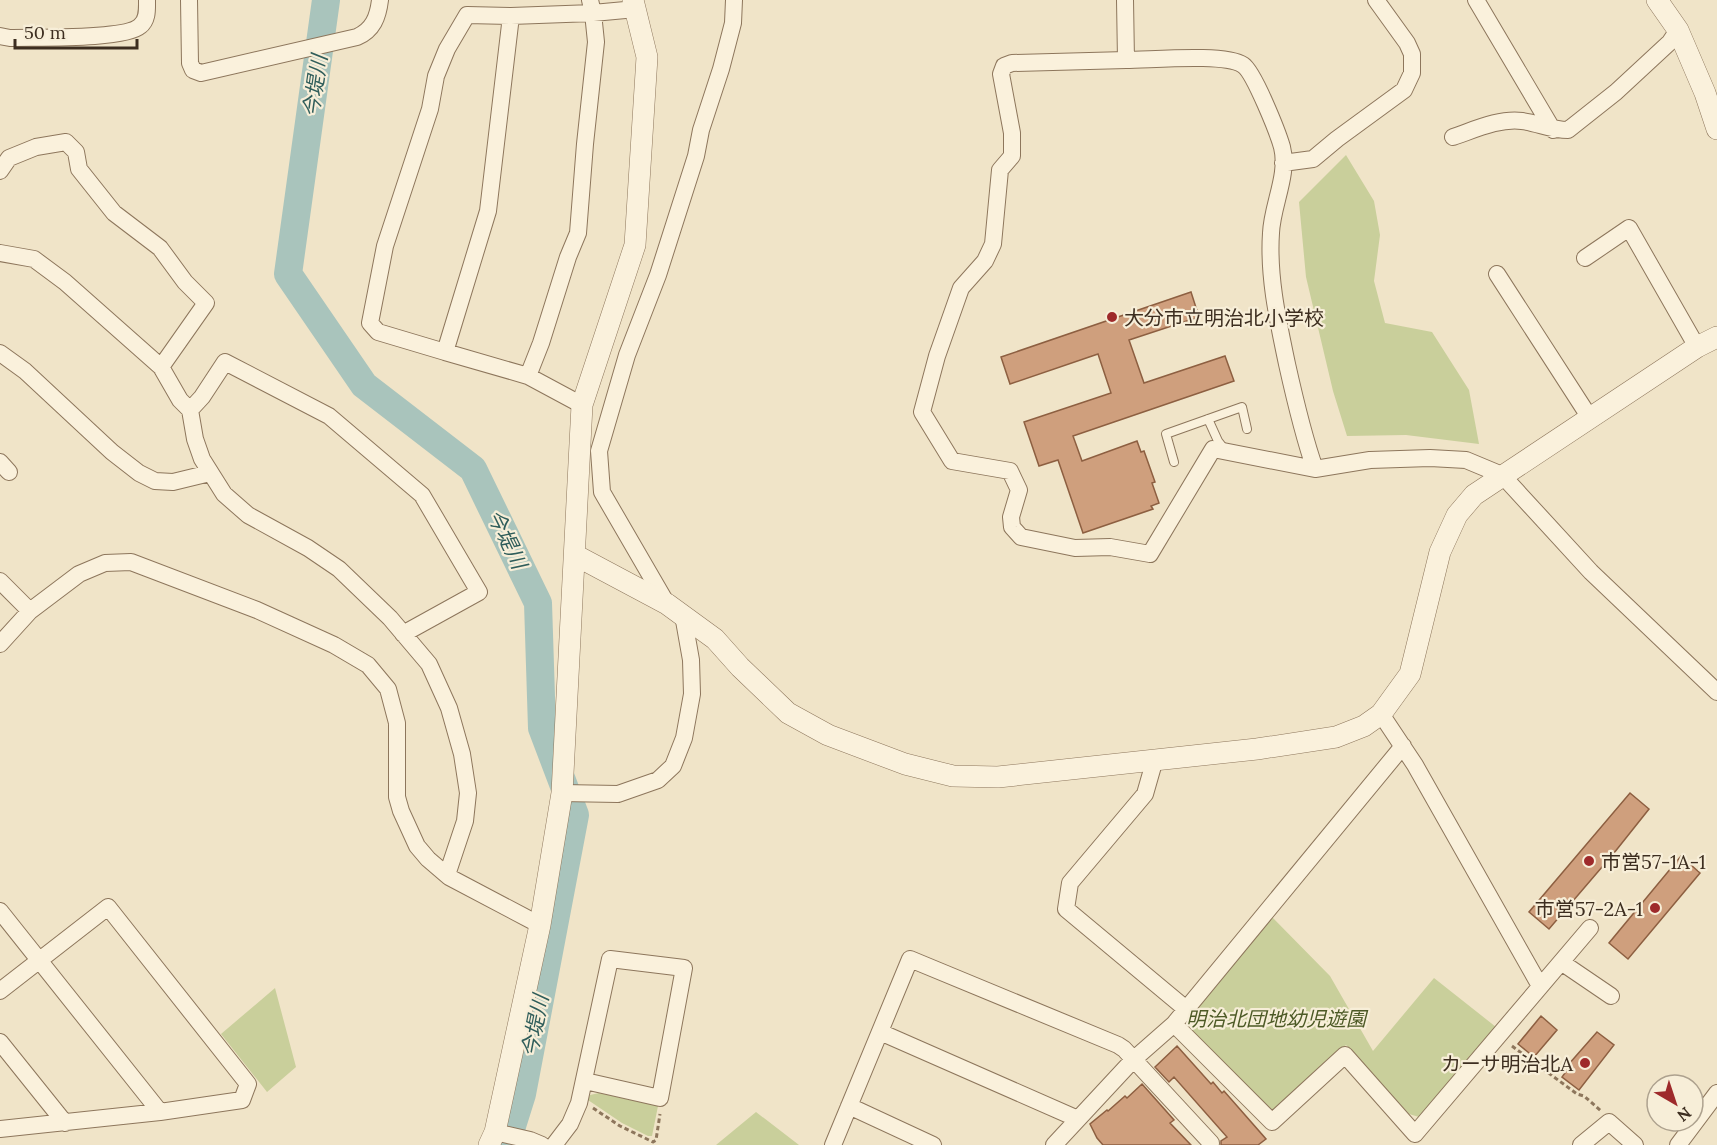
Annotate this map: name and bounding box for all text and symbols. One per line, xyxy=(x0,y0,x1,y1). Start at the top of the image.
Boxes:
scale bar xyxy=(15,12,136,50)
text: 50 m xyxy=(24,21,66,44)
water label: 今堤川 xyxy=(297,51,333,119)
place label: 大分市立明治北小学校 xyxy=(1124,305,1324,330)
marker: 大分市立明治北小学校 xyxy=(1105,310,1119,324)
water label: 今堤川 xyxy=(481,505,534,575)
place label: 市営57-1A-1 xyxy=(1601,849,1706,874)
marker: 市営57-1A-1 xyxy=(1582,854,1596,868)
place label: 市営57-2A-1 xyxy=(1535,896,1643,921)
marker: 市営57-2A-1 xyxy=(1648,901,1662,915)
water label: 今堤川 xyxy=(516,991,555,1059)
park label: 明治北団地幼児遊園 xyxy=(1186,1006,1369,1031)
place label: カーサ明治北A xyxy=(1441,1051,1573,1076)
marker: カーサ明治北A xyxy=(1578,1056,1592,1070)
north arrow xyxy=(1645,1073,1705,1133)
text: N xyxy=(1673,1103,1696,1126)

